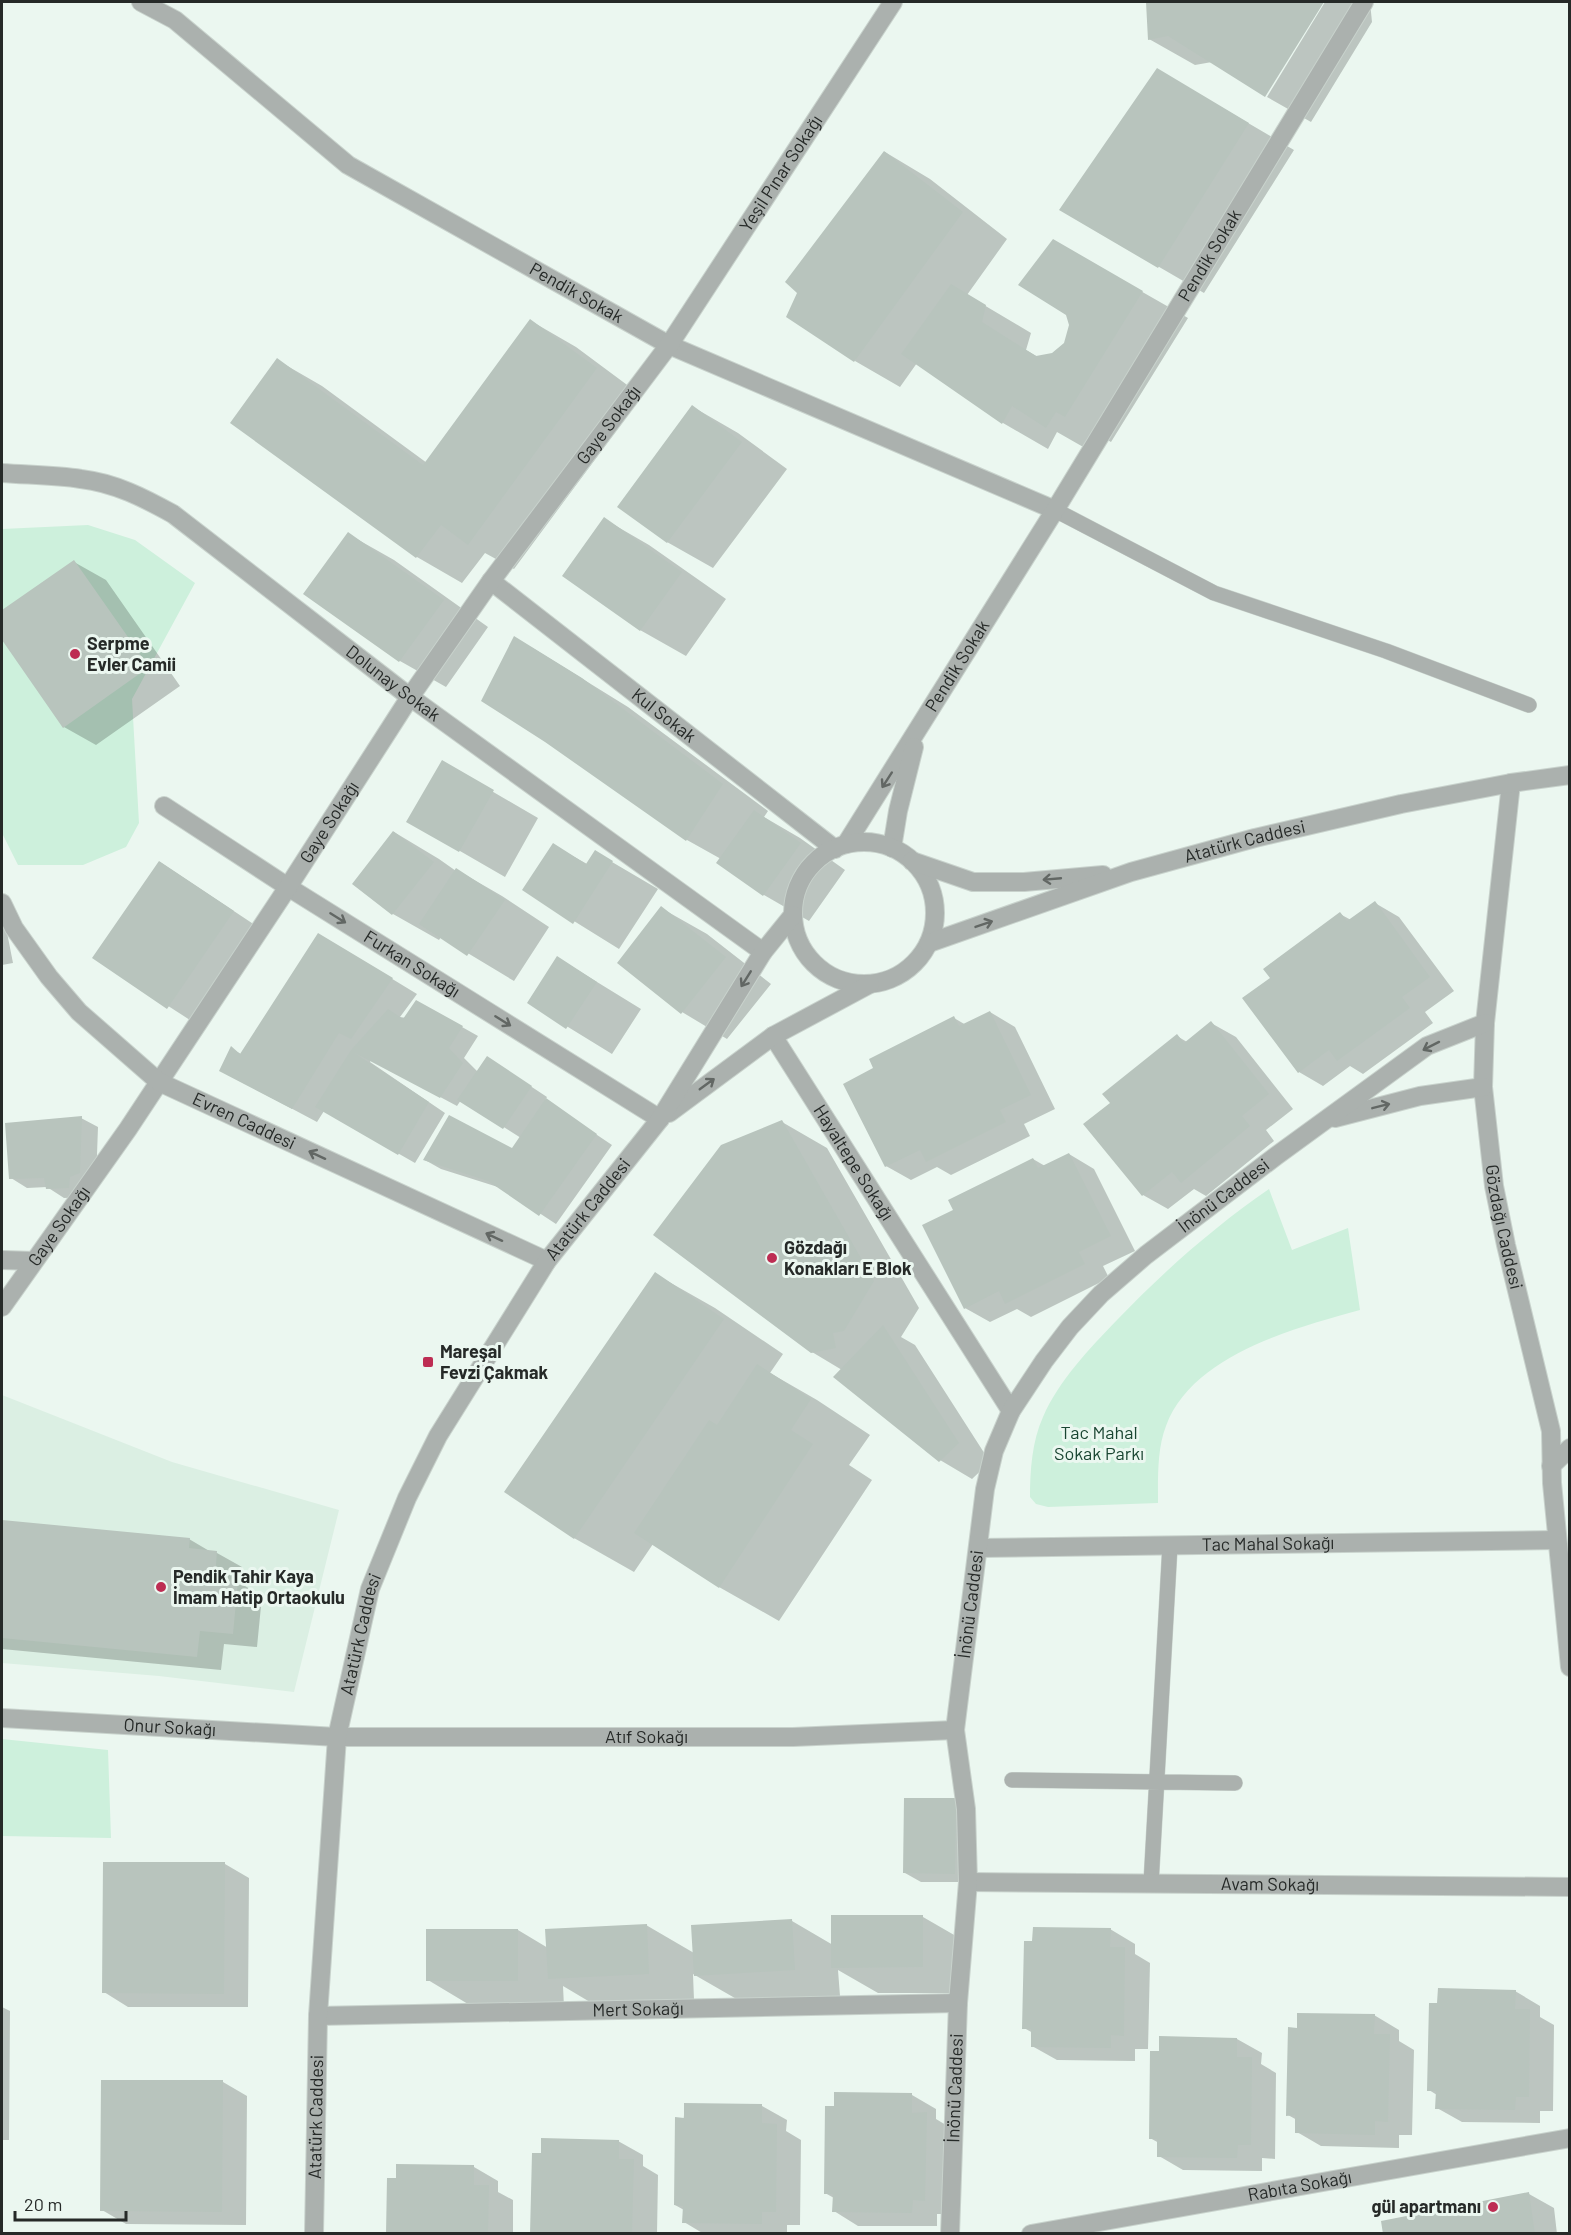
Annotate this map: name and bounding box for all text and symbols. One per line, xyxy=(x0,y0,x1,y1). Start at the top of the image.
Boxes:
street label: Yeşil Pınar Sokağı xyxy=(734,110,826,235)
street label: Pendik Sokak xyxy=(1173,205,1245,305)
street label: Pendik Sokak xyxy=(526,257,628,327)
street label: Gaye Sokağı xyxy=(571,381,645,468)
street label: Pendik Sokak xyxy=(920,616,993,715)
place label: Serpme Evler Camii xyxy=(87,632,176,675)
street label: Dolunay Sokak xyxy=(342,640,445,725)
marker: Serpme Evler Camii xyxy=(68,647,82,661)
street label: Kul Sokak xyxy=(628,683,701,747)
one-way arrow xyxy=(881,771,893,788)
street label: Gaye Sokağı xyxy=(294,777,363,867)
street label: Atatürk Caddesi xyxy=(1182,815,1307,867)
one-way arrow xyxy=(1043,874,1063,885)
one-way arrow xyxy=(329,912,346,924)
one-way arrow xyxy=(974,917,993,928)
street label: Furkan Sokağı xyxy=(360,925,465,1002)
one-way arrow xyxy=(740,970,752,987)
one-way arrow xyxy=(494,1015,511,1027)
one-way arrow xyxy=(1422,1040,1440,1052)
one-way arrow xyxy=(699,1078,715,1091)
street label: Evren Caddesi xyxy=(189,1087,300,1154)
street label: Hayaltepe Sokağı xyxy=(809,1100,899,1224)
one-way arrow xyxy=(1371,1100,1390,1111)
one-way arrow xyxy=(308,1148,326,1160)
street label: Atatürk Caddesi xyxy=(540,1153,635,1264)
street label: İnönü Caddesi xyxy=(1173,1153,1273,1237)
street label: Gözdağı Caddesi xyxy=(1482,1163,1528,1291)
street label: Gaye Sokağı xyxy=(23,1181,94,1270)
one-way arrow xyxy=(485,1230,503,1242)
place label: Gözdağı Konakları E Blok xyxy=(784,1236,912,1279)
marker: Gözdağı Konakları E Blok xyxy=(765,1251,779,1265)
place label: Mareşal Fevzi̇ Çakmak xyxy=(440,1340,548,1383)
marker: Mareşal Fevzi̇ Çakmak xyxy=(421,1355,435,1369)
park label: Tac Mahal Sokak Parkı xyxy=(1054,1421,1144,1464)
street label: Tac Mahal Sokağı xyxy=(1201,1531,1334,1555)
street label: İnönü Caddesi xyxy=(952,1549,987,1660)
place label: Pendik Tahir Kaya İmam Hatip Ortaokulu xyxy=(173,1565,345,1608)
street label: Atatürk Caddesi xyxy=(335,1570,385,1697)
marker: Pendik Tahir Kaya İmam Hatip Ortaokulu xyxy=(154,1580,168,1594)
street label: Onur Sokağı xyxy=(123,1713,217,1740)
street label: Atıf Sokağı xyxy=(605,1725,688,1747)
street label: Avam Sokağı xyxy=(1221,1872,1319,1895)
street label: Mert Sokağı xyxy=(592,1997,684,2020)
street label: İnönü Caddesi xyxy=(941,2033,967,2143)
street label: Atatürk Caddesi xyxy=(303,2055,327,2179)
street label: Rabıta Sokağı xyxy=(1246,2165,1353,2205)
scale bar xyxy=(15,2184,126,2222)
text: 20 m xyxy=(24,2193,62,2215)
place label: gül apartmanı xyxy=(1371,2195,1481,2217)
marker: gül apartmanı xyxy=(1486,2200,1500,2214)

